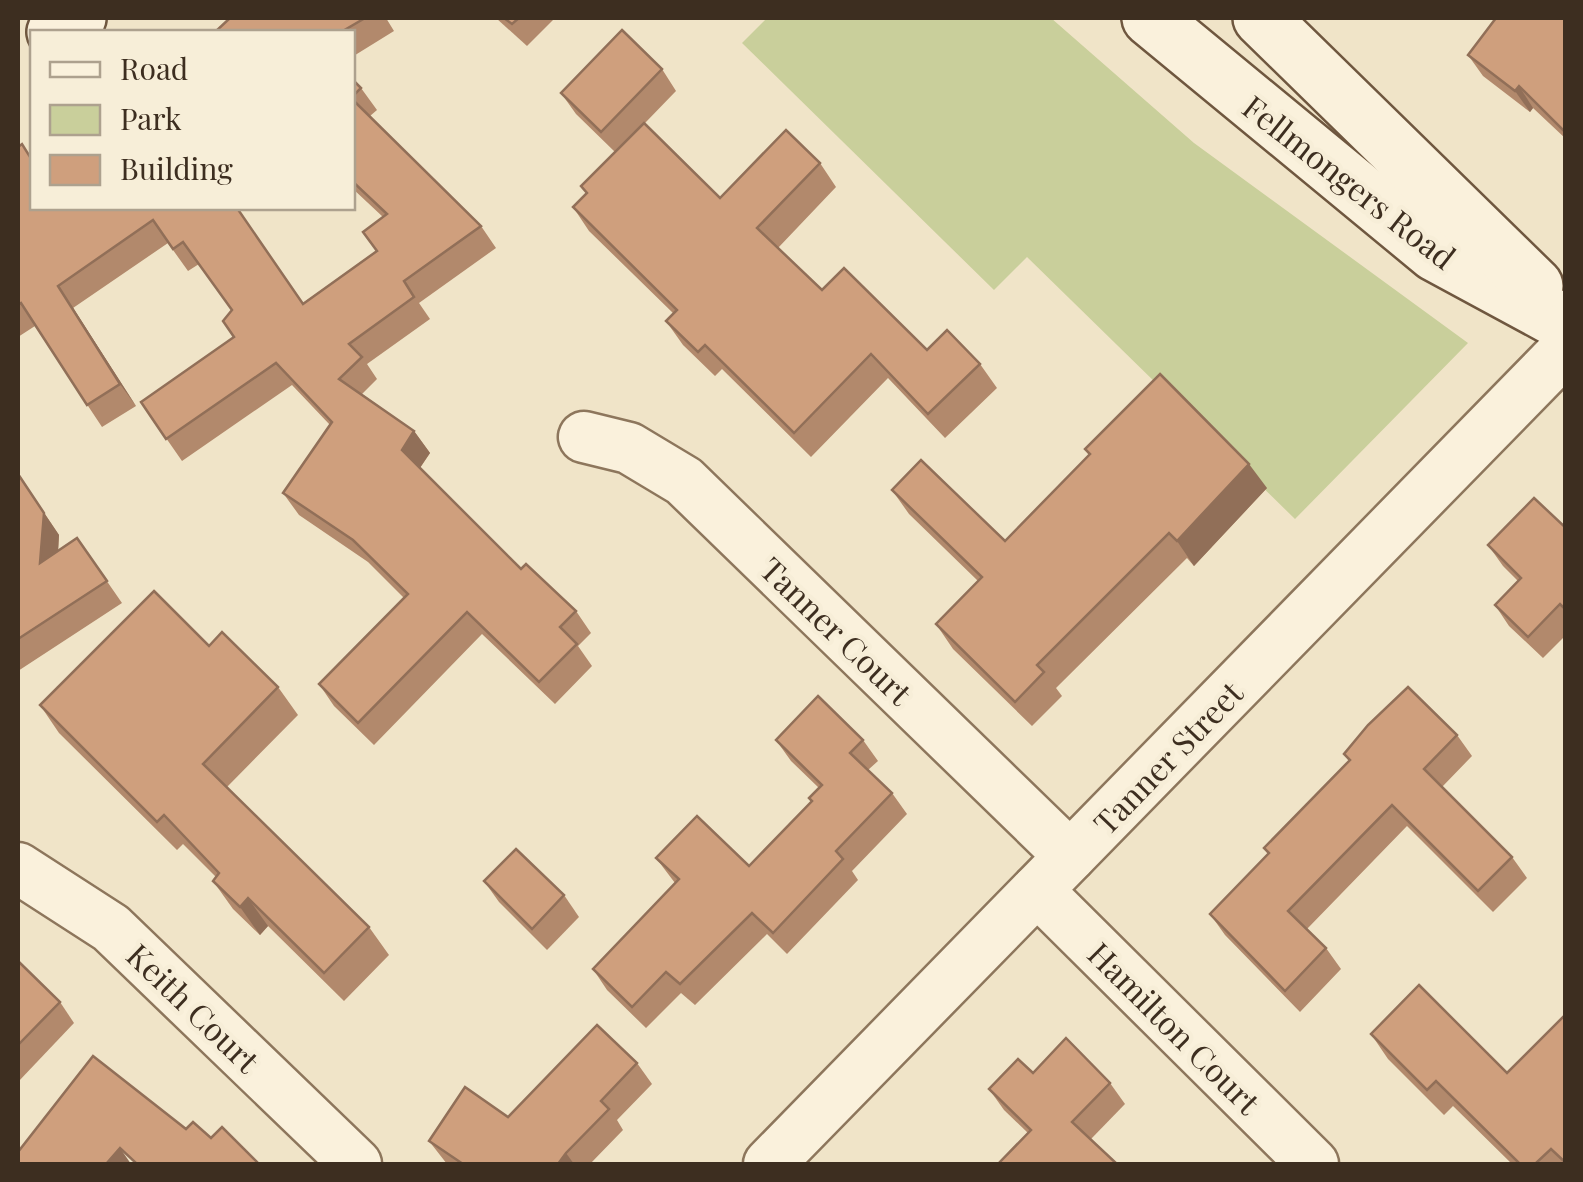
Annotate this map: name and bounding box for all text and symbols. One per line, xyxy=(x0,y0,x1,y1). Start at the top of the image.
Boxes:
legend xyxy=(30,30,355,210)
text: Road xyxy=(120,48,188,88)
street label: Fellmongers Road xyxy=(1235,84,1465,278)
text: Park xyxy=(120,98,182,138)
text: Building xyxy=(120,148,233,188)
street label: Tanner Court xyxy=(752,547,923,714)
street label: Tanner Street xyxy=(1083,671,1251,843)
street label: Hamilton Court xyxy=(1080,932,1271,1123)
street label: Keith Court xyxy=(119,933,270,1081)

